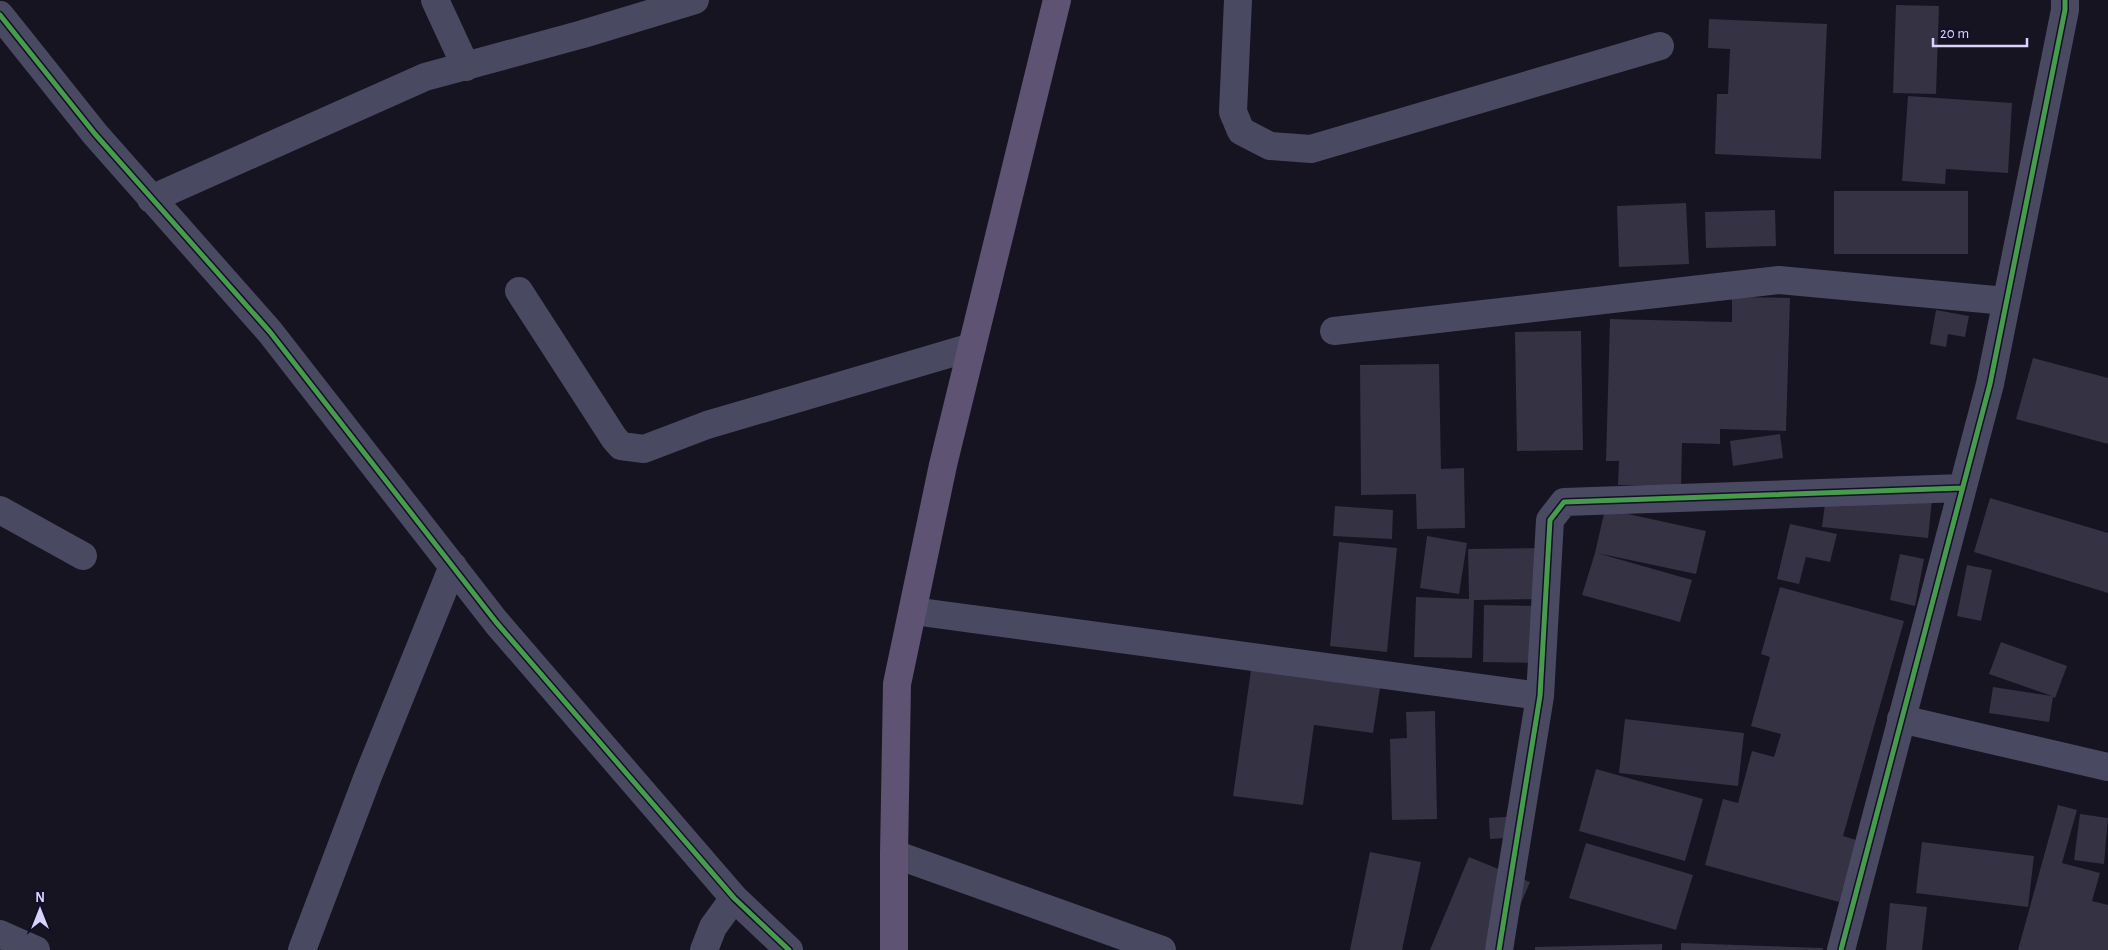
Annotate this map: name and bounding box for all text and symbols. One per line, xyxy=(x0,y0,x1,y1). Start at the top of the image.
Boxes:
scale bar xyxy=(1933,15,2027,47)
text: 20 m xyxy=(1940,26,1969,41)
north arrow xyxy=(15,885,65,935)
text: N xyxy=(35,891,45,905)

